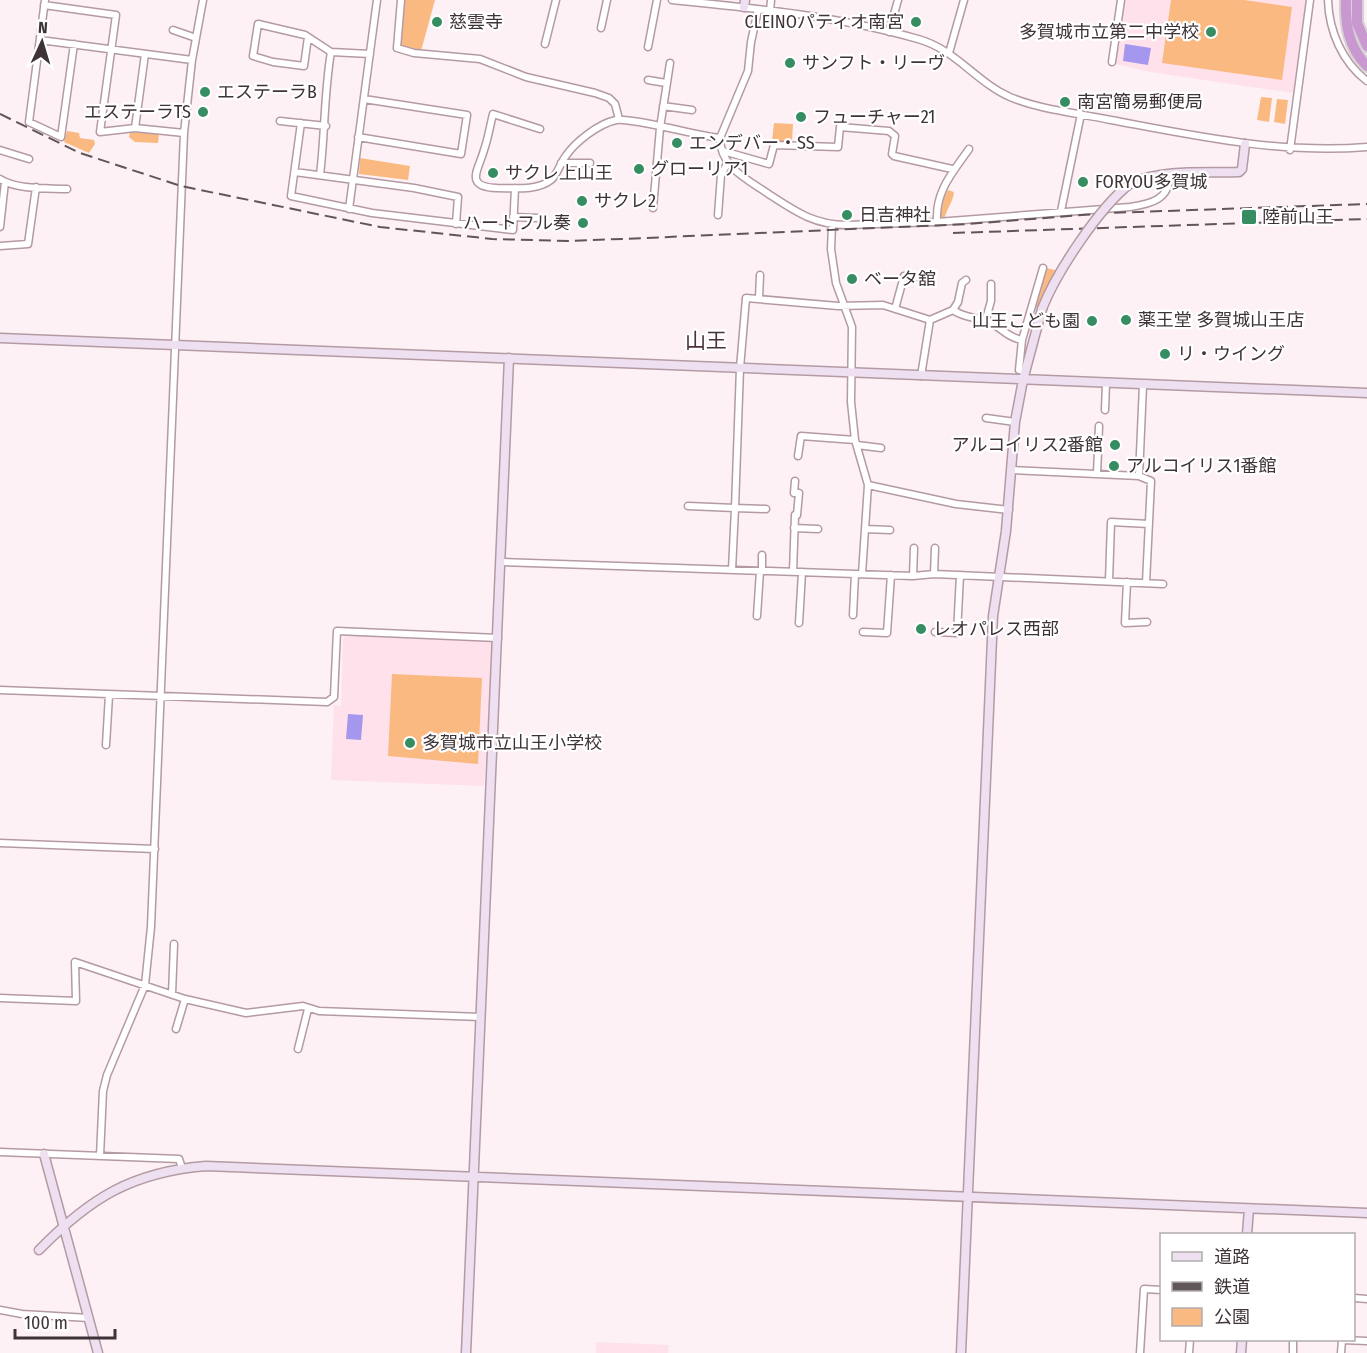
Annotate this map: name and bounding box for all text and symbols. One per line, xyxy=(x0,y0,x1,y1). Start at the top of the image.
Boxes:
place label: 慈雲寺 xyxy=(449,11,503,33)
place label: CLEINOパティオ南宮 xyxy=(745,11,904,33)
north arrow xyxy=(12,12,72,72)
marker: 慈雲寺 xyxy=(430,15,444,29)
marker: CLEINOパティオ南宮 xyxy=(909,15,923,29)
text: N xyxy=(38,18,48,37)
place label: 多賀城市立第二中学校 xyxy=(1019,21,1199,43)
marker: 多賀城市立第二中学校 xyxy=(1204,25,1218,39)
place label: サンフト・リーヴ xyxy=(802,52,945,74)
marker: サンフト・リーヴ xyxy=(783,56,797,70)
place label: エステーラB xyxy=(217,81,317,103)
marker: エステーラB xyxy=(198,85,212,99)
place label: 南宮簡易郵便局 xyxy=(1077,91,1203,113)
marker: 南宮簡易郵便局 xyxy=(1058,95,1072,109)
place label: エステーラTS xyxy=(84,101,191,123)
marker: エステーラTS xyxy=(196,105,210,119)
place label: フューチャー21 xyxy=(813,106,935,128)
marker: フューチャー21 xyxy=(794,110,808,124)
place label: エンデバー・SS xyxy=(689,132,815,154)
marker: エンデバー・SS xyxy=(670,136,684,150)
place label: グローリア1 xyxy=(651,158,748,180)
place label: サクレ上山王 xyxy=(505,162,613,184)
marker: グローリア1 xyxy=(632,162,646,176)
marker: サクレ上山王 xyxy=(486,166,500,180)
place label: FORYOU多賀城 xyxy=(1095,171,1208,193)
marker: FORYOU多賀城 xyxy=(1076,175,1090,189)
place label: サクレ2 xyxy=(594,190,656,212)
marker: サクレ2 xyxy=(575,194,589,208)
place label: 日吉神社 xyxy=(859,204,931,226)
place label: 陸前山王 xyxy=(1262,206,1334,228)
marker: 日吉神社 xyxy=(840,208,854,222)
marker: 陸前山王 xyxy=(1240,208,1258,226)
place label: ハートフル奏 xyxy=(463,212,571,234)
marker: ハートフル奏 xyxy=(576,216,590,230)
place label: ベータ舘 xyxy=(864,268,936,290)
marker: ベータ舘 xyxy=(845,272,859,286)
place label: 薬王堂 多賀城山王店 xyxy=(1138,309,1304,331)
place label: 山王こども園 xyxy=(972,310,1080,332)
marker: 薬王堂 多賀城山王店 xyxy=(1119,313,1133,327)
marker: 山王こども園 xyxy=(1085,314,1099,328)
district label: 山王 xyxy=(685,328,727,354)
place label: リ・ウイング xyxy=(1177,343,1285,365)
marker: リ・ウイング xyxy=(1158,347,1172,361)
place label: アルコイリス2番館 xyxy=(952,434,1103,456)
marker: アルコイリス2番館 xyxy=(1108,438,1122,452)
place label: アルコイリス1番館 xyxy=(1126,455,1276,477)
marker: アルコイリス1番館 xyxy=(1107,459,1121,473)
place label: レオパレス西部 xyxy=(933,618,1059,640)
marker: レオパレス西部 xyxy=(914,622,928,636)
place label: 多賀城市立山王小学校 xyxy=(422,732,602,754)
marker: 多賀城市立山王小学校 xyxy=(403,736,417,750)
legend xyxy=(1160,1233,1355,1341)
text: 道路 xyxy=(1214,1246,1250,1268)
text: 鉄道 xyxy=(1214,1276,1250,1298)
scale bar xyxy=(15,1302,116,1340)
text: 公園 xyxy=(1214,1306,1250,1328)
text: 100 m xyxy=(24,1312,68,1334)

